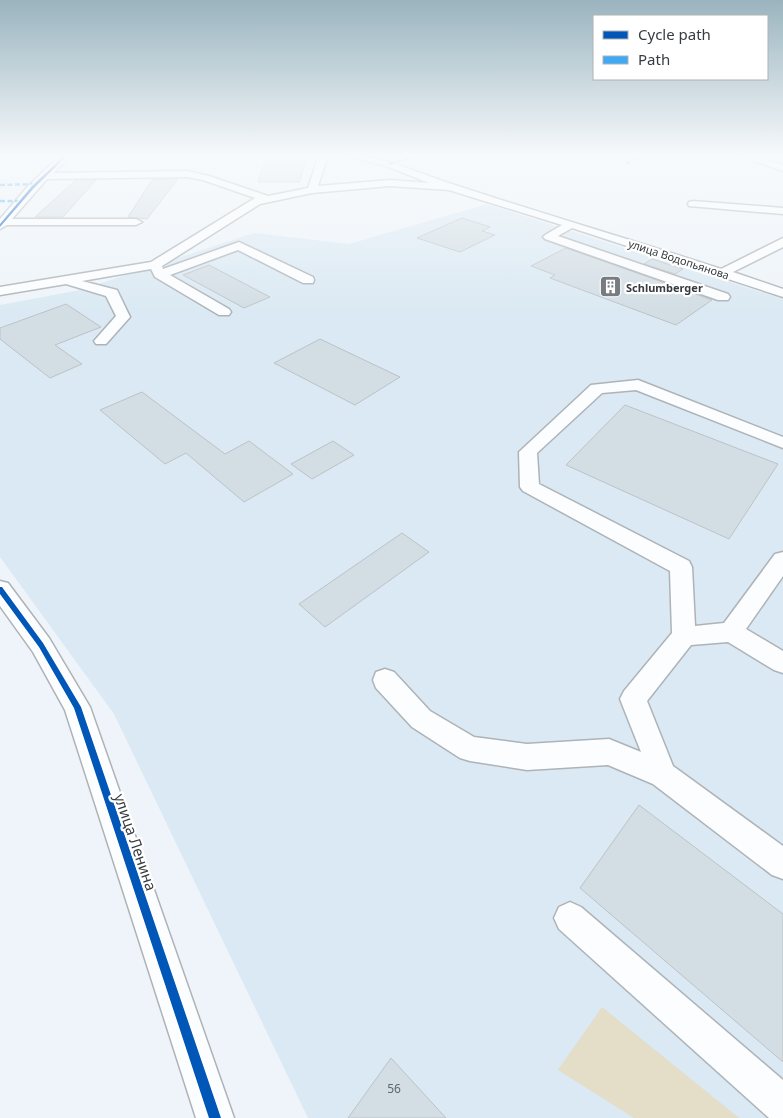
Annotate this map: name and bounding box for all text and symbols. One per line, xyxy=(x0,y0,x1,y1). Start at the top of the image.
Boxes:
legend xyxy=(593,15,768,80)
text: Cycle path xyxy=(638,24,711,44)
text: Path xyxy=(638,49,670,69)
street label: улица Водопьянова xyxy=(627,236,731,282)
building icon: Schlumberger xyxy=(598,275,622,299)
place label: Schlumberger xyxy=(626,280,703,295)
street label: улица Ленина xyxy=(110,791,162,893)
house number: 56 xyxy=(387,1080,401,1097)

